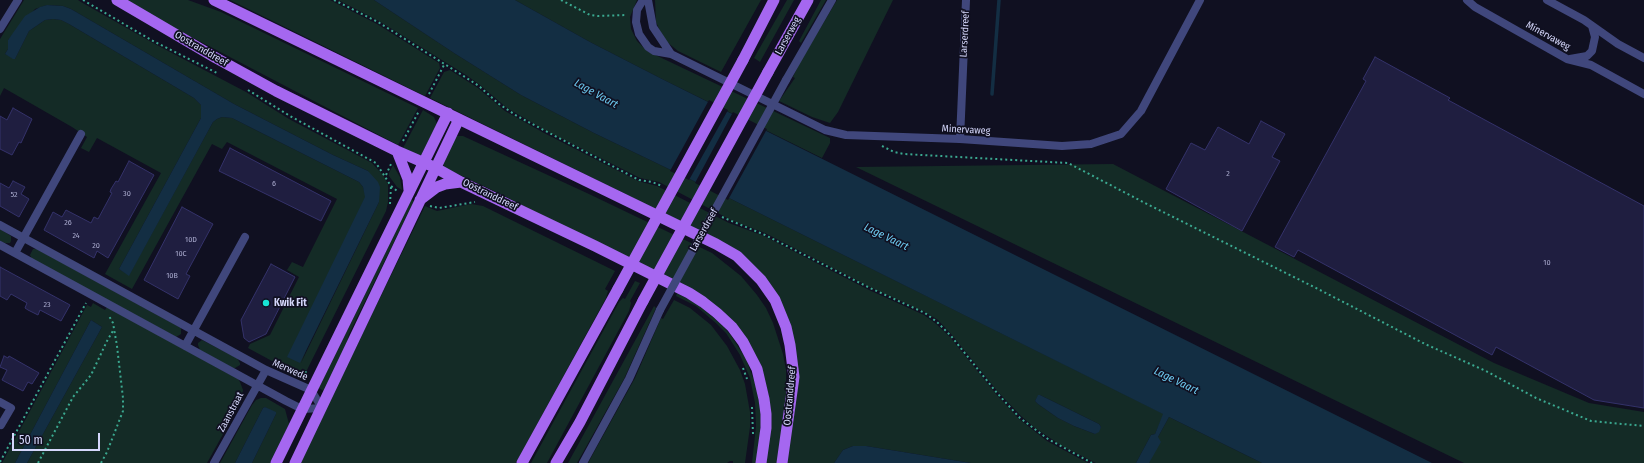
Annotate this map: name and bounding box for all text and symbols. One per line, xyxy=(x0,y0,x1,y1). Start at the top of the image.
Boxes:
street label: Larserdreef xyxy=(958,10,972,58)
street label: Larserweg xyxy=(773,15,803,57)
street label: Minervaweg xyxy=(1524,19,1572,53)
street label: Oostranddreef xyxy=(172,29,230,69)
water label: Lage Vaart xyxy=(572,77,620,111)
street label: Minervaweg xyxy=(941,123,991,137)
house number: 2 xyxy=(1226,169,1230,179)
street label: Oostranddreef xyxy=(461,177,519,213)
house number: 6 xyxy=(272,179,276,189)
house number: 30 xyxy=(123,189,131,199)
house number: 52 xyxy=(10,190,18,200)
street label: Larserdreef xyxy=(687,207,721,253)
house number: 26 xyxy=(64,218,72,228)
water label: Lage Vaart xyxy=(862,221,910,253)
house number: 24 xyxy=(72,231,80,241)
house number: 10D xyxy=(185,235,197,245)
house number: 20 xyxy=(92,241,100,251)
house number: 10C xyxy=(175,249,187,259)
house number: 10 xyxy=(1543,258,1551,268)
house number: 10B xyxy=(166,271,178,281)
place label: Kwik Fit xyxy=(274,297,307,309)
marker: Kwik Fit xyxy=(261,298,271,308)
house number: 23 xyxy=(43,300,51,310)
street label: Merwede xyxy=(271,357,309,383)
water label: Lage Vaart xyxy=(1152,365,1200,397)
street label: Oostranddreef xyxy=(781,366,799,426)
street label: Zaanstraat xyxy=(216,390,246,434)
scale bar xyxy=(14,425,102,451)
text: 50 m xyxy=(19,433,43,447)

